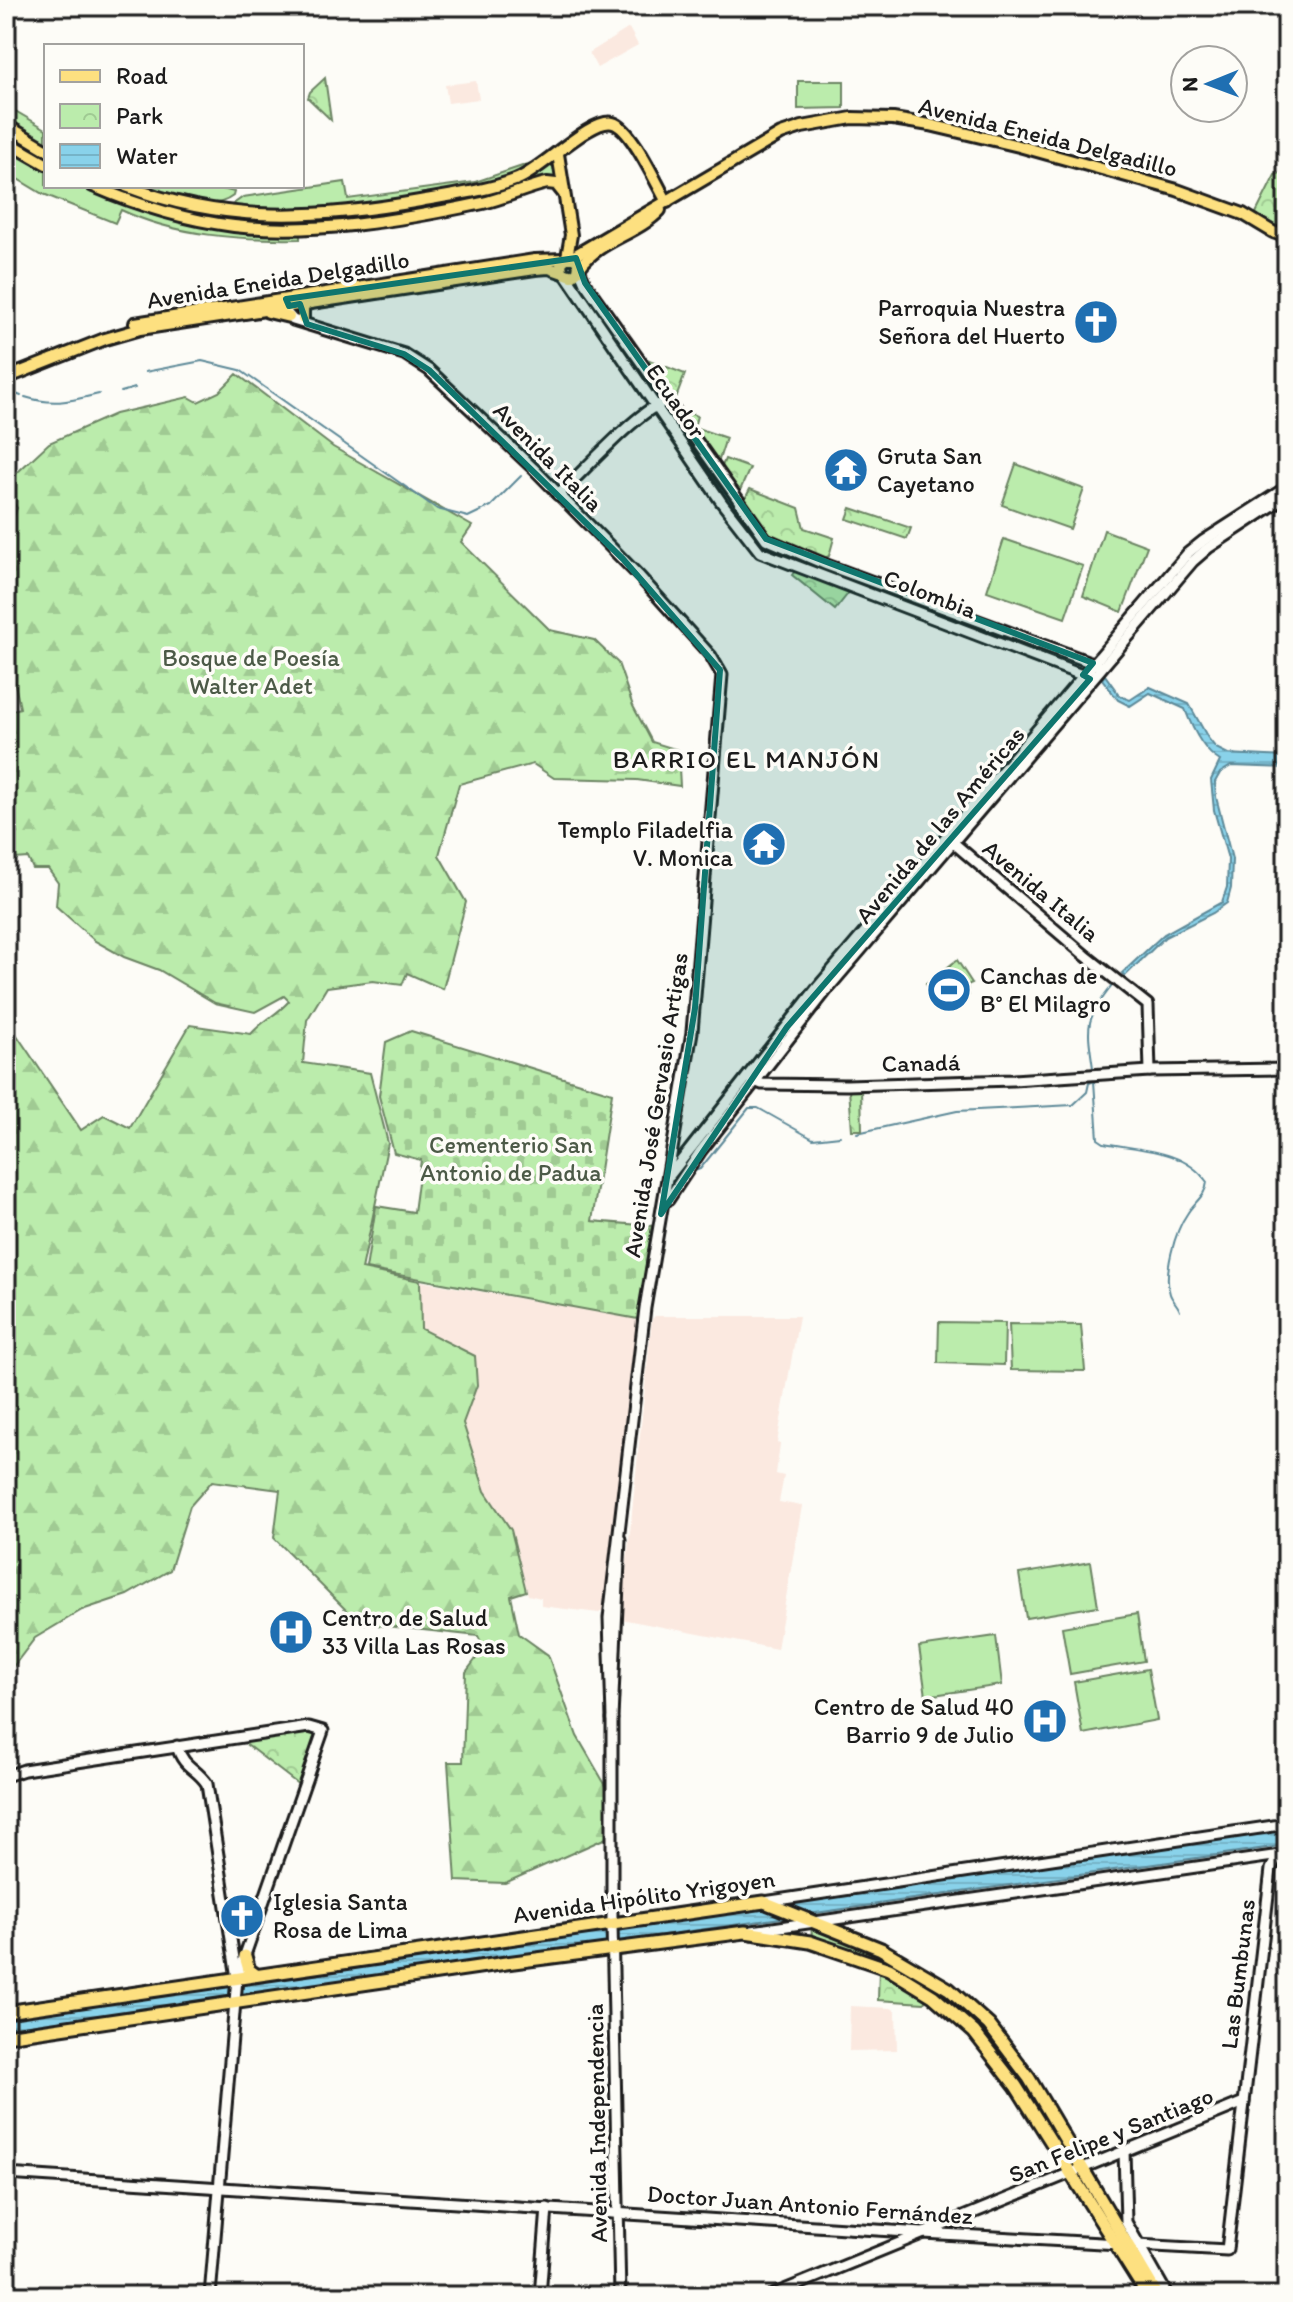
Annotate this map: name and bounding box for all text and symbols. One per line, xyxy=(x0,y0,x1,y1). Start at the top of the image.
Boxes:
legend xyxy=(44,44,304,188)
north arrow xyxy=(1169,44,1249,124)
text: Road xyxy=(116,61,168,90)
text: N xyxy=(1176,77,1203,92)
street label: Avenida Eneida Delgadillo xyxy=(916,90,1180,183)
text: Park xyxy=(116,101,163,130)
text: Water xyxy=(116,141,178,170)
street label: Avenida Eneida Delgadillo xyxy=(145,244,411,315)
place label: Parroquia Nuestra Señora del Huerto xyxy=(878,293,1065,350)
church icon: Parroquia Nuestra Señora del Huerto xyxy=(1072,298,1120,346)
street label: Ecuador xyxy=(640,358,713,444)
street label: Avenida Italia xyxy=(487,396,610,518)
place label: Gruta San Cayetano xyxy=(877,441,982,498)
temple icon: Gruta San Cayetano xyxy=(822,446,870,494)
street label: Colombia xyxy=(880,563,981,625)
park label: Bosque de Poesía Walter Adet xyxy=(162,643,340,700)
street label: Avenida de las Américas xyxy=(849,720,1030,929)
district label: BARRIO EL MANJÓN xyxy=(613,743,881,775)
place label: Templo Filadelfia V. Monica xyxy=(558,815,734,872)
temple icon: Templo Filadelfia V. Monica xyxy=(740,820,788,868)
street label: Avenida Italia xyxy=(977,833,1106,948)
street label: Avenida José Gervasio Artigas xyxy=(617,950,694,1260)
place label: Canchas de B° El Milagro xyxy=(980,961,1111,1018)
sports icon: Canchas de B° El Milagro xyxy=(925,966,973,1014)
street label: Canadá xyxy=(881,1047,961,1078)
park label: Cementerio San Antonio de Padua xyxy=(420,1130,602,1187)
place label: Centro de Salud 33 Villa Las Rosas xyxy=(322,1603,506,1660)
hospital icon: Centro de Salud 33 Villa Las Rosas xyxy=(267,1608,315,1656)
place label: Centro de Salud 40 Barrio 9 de Julio xyxy=(814,1692,1014,1749)
hospital icon: Centro de Salud 40 Barrio 9 de Julio xyxy=(1021,1697,1069,1745)
street label: Avenida Hipólito Yrigoyen xyxy=(511,1864,777,1929)
place label: Iglesia Santa Rosa de Lima xyxy=(273,1887,408,1944)
church icon: Iglesia Santa Rosa de Lima xyxy=(218,1892,266,1940)
street label: Las Bumbunas xyxy=(1214,1897,1261,2051)
street label: Avenida Independencia xyxy=(580,2003,613,2243)
street label: San Felipe y Santiago xyxy=(1004,2080,1217,2189)
street label: Doctor Juan Antonio Fernández xyxy=(646,2179,974,2230)

